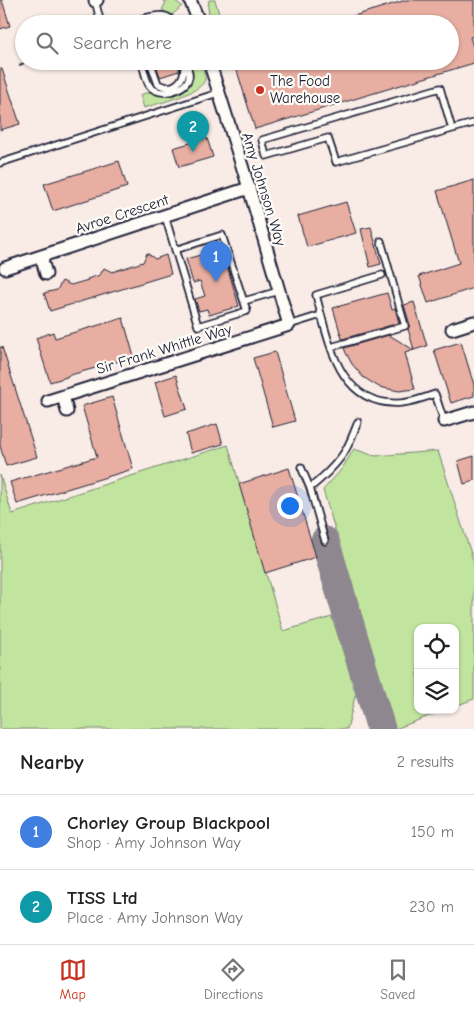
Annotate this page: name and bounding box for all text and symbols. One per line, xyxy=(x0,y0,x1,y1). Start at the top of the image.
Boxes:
search box xyxy=(15,15,459,70)
icon: search xyxy=(33,29,61,57)
text: Search here xyxy=(73,32,172,54)
place label: The Food Warehouse xyxy=(270,72,341,107)
marker: The Food Warehouse xyxy=(254,84,266,96)
pin: 2 xyxy=(177,111,209,152)
street label: Amy Johnson Way xyxy=(238,130,290,248)
street label: Avroe Crescent xyxy=(73,190,172,238)
pin: 1 xyxy=(200,241,232,282)
street label: Sir Frank Whittle Way xyxy=(94,320,234,378)
your location xyxy=(277,493,303,519)
map controls xyxy=(414,624,459,714)
button: locate xyxy=(414,624,459,669)
button: layers xyxy=(414,669,459,714)
text: Nearby xyxy=(20,750,84,774)
text: 2 results xyxy=(397,753,454,771)
text: Chorley Group Blackpool xyxy=(67,812,270,834)
text: 1 xyxy=(33,823,39,841)
text: 150 m xyxy=(411,823,454,841)
text: Shop · Amy Johnson Way xyxy=(67,834,241,852)
text: TISS Ltd xyxy=(67,887,138,909)
text: 2 xyxy=(32,898,40,916)
text: 230 m xyxy=(409,898,454,916)
text: Place · Amy Johnson Way xyxy=(67,909,243,927)
tab: Map xyxy=(59,956,87,1003)
tab: Directions xyxy=(204,956,263,1003)
tab: Saved xyxy=(380,956,415,1003)

